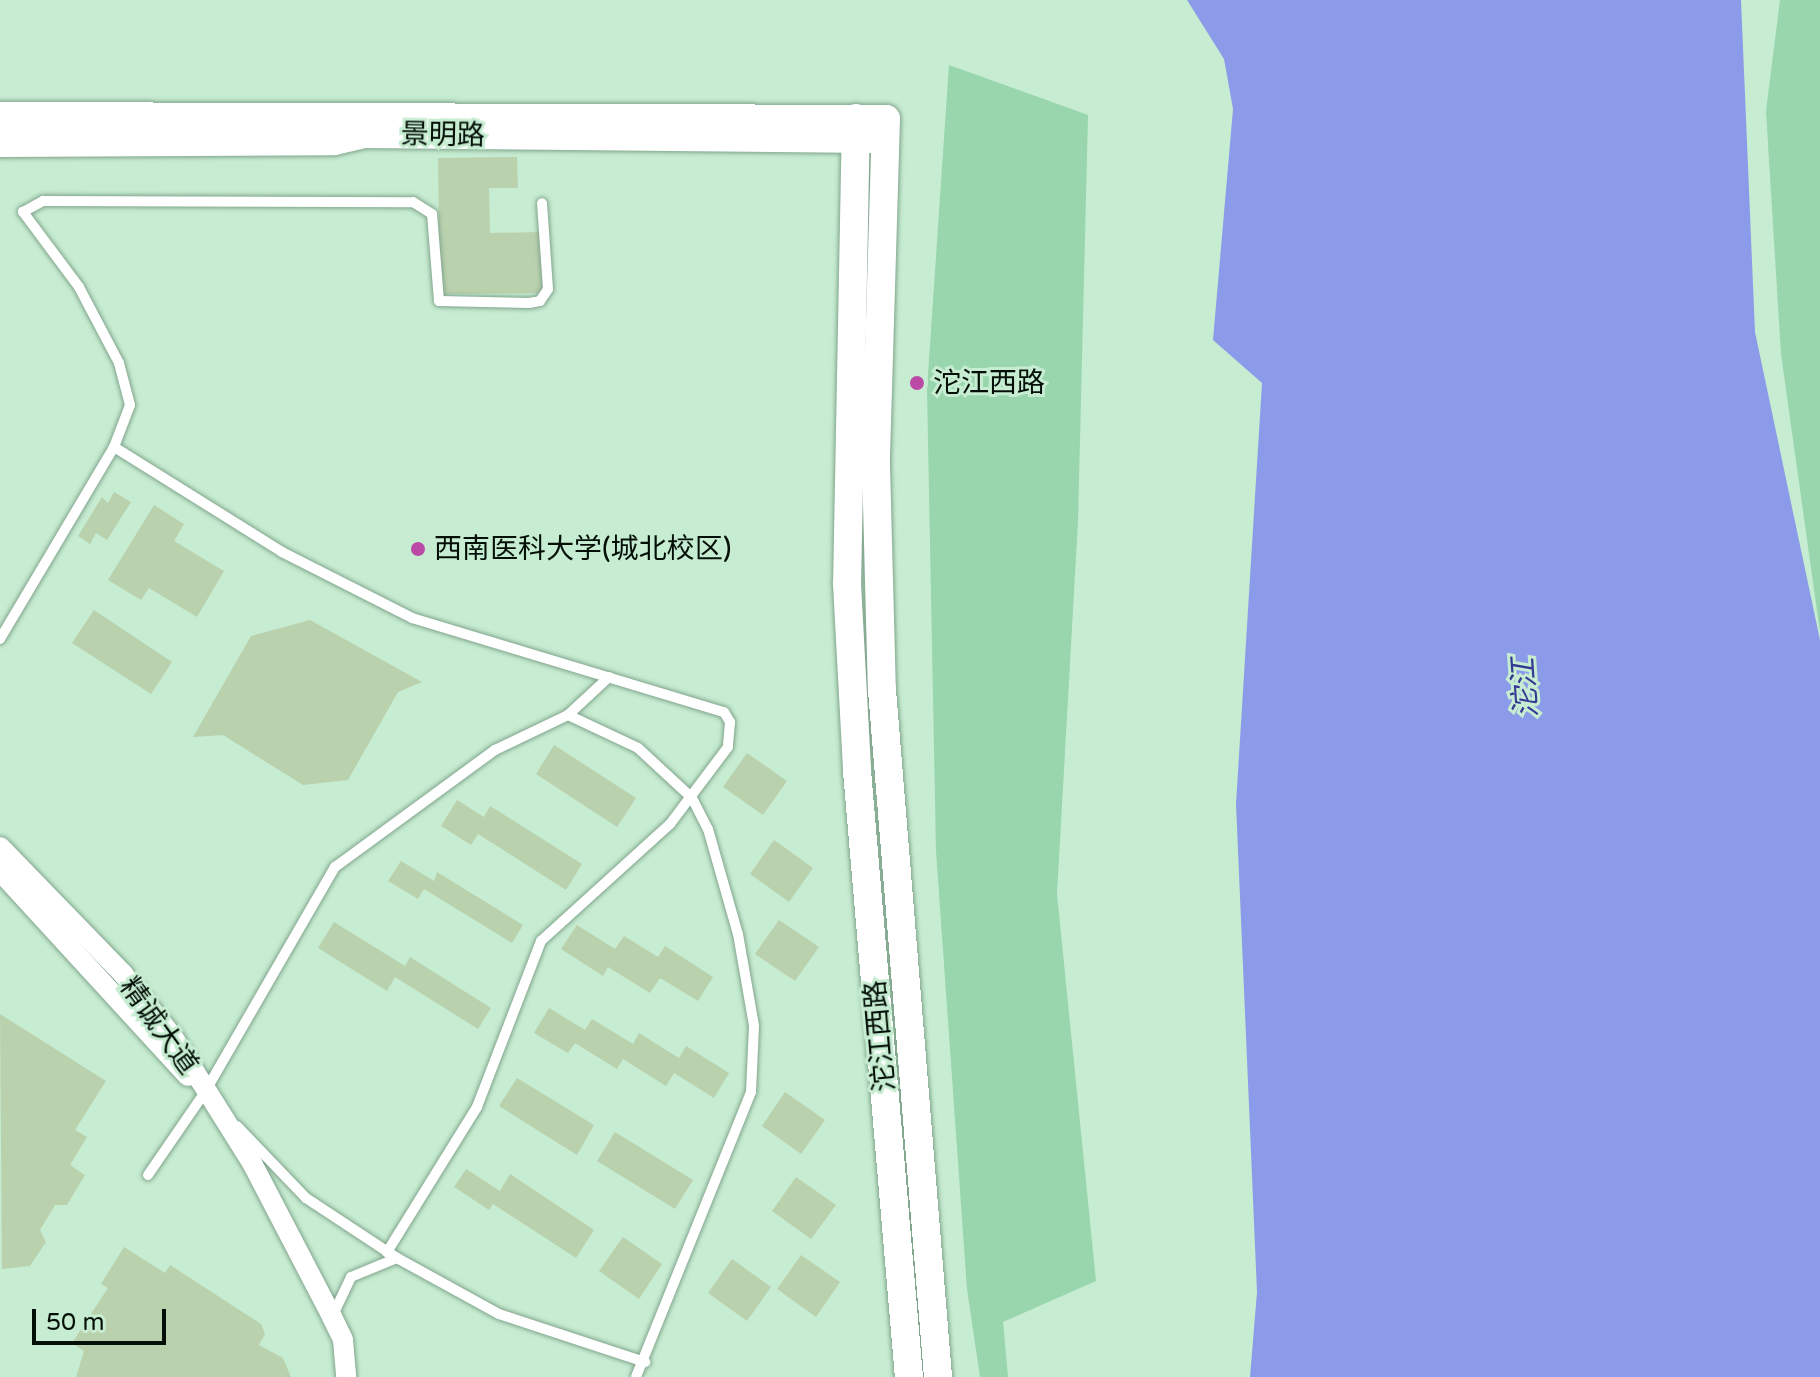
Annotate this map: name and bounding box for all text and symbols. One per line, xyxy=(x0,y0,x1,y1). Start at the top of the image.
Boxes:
street label: 景明路 xyxy=(401,117,485,153)
place label: 沱江西路 xyxy=(933,366,1045,400)
marker: 沱江西路 xyxy=(908,374,926,392)
place label: 西南医科大学(城北校区) xyxy=(434,532,731,566)
marker: 西南医科大学(城北校区) xyxy=(409,540,427,558)
water label: 沱江 xyxy=(1506,657,1546,719)
street label: 精诚大道 xyxy=(112,971,206,1081)
street label: 沱江西路 xyxy=(858,979,902,1093)
scale bar xyxy=(36,1293,170,1343)
text: 50 m xyxy=(46,1308,104,1337)

